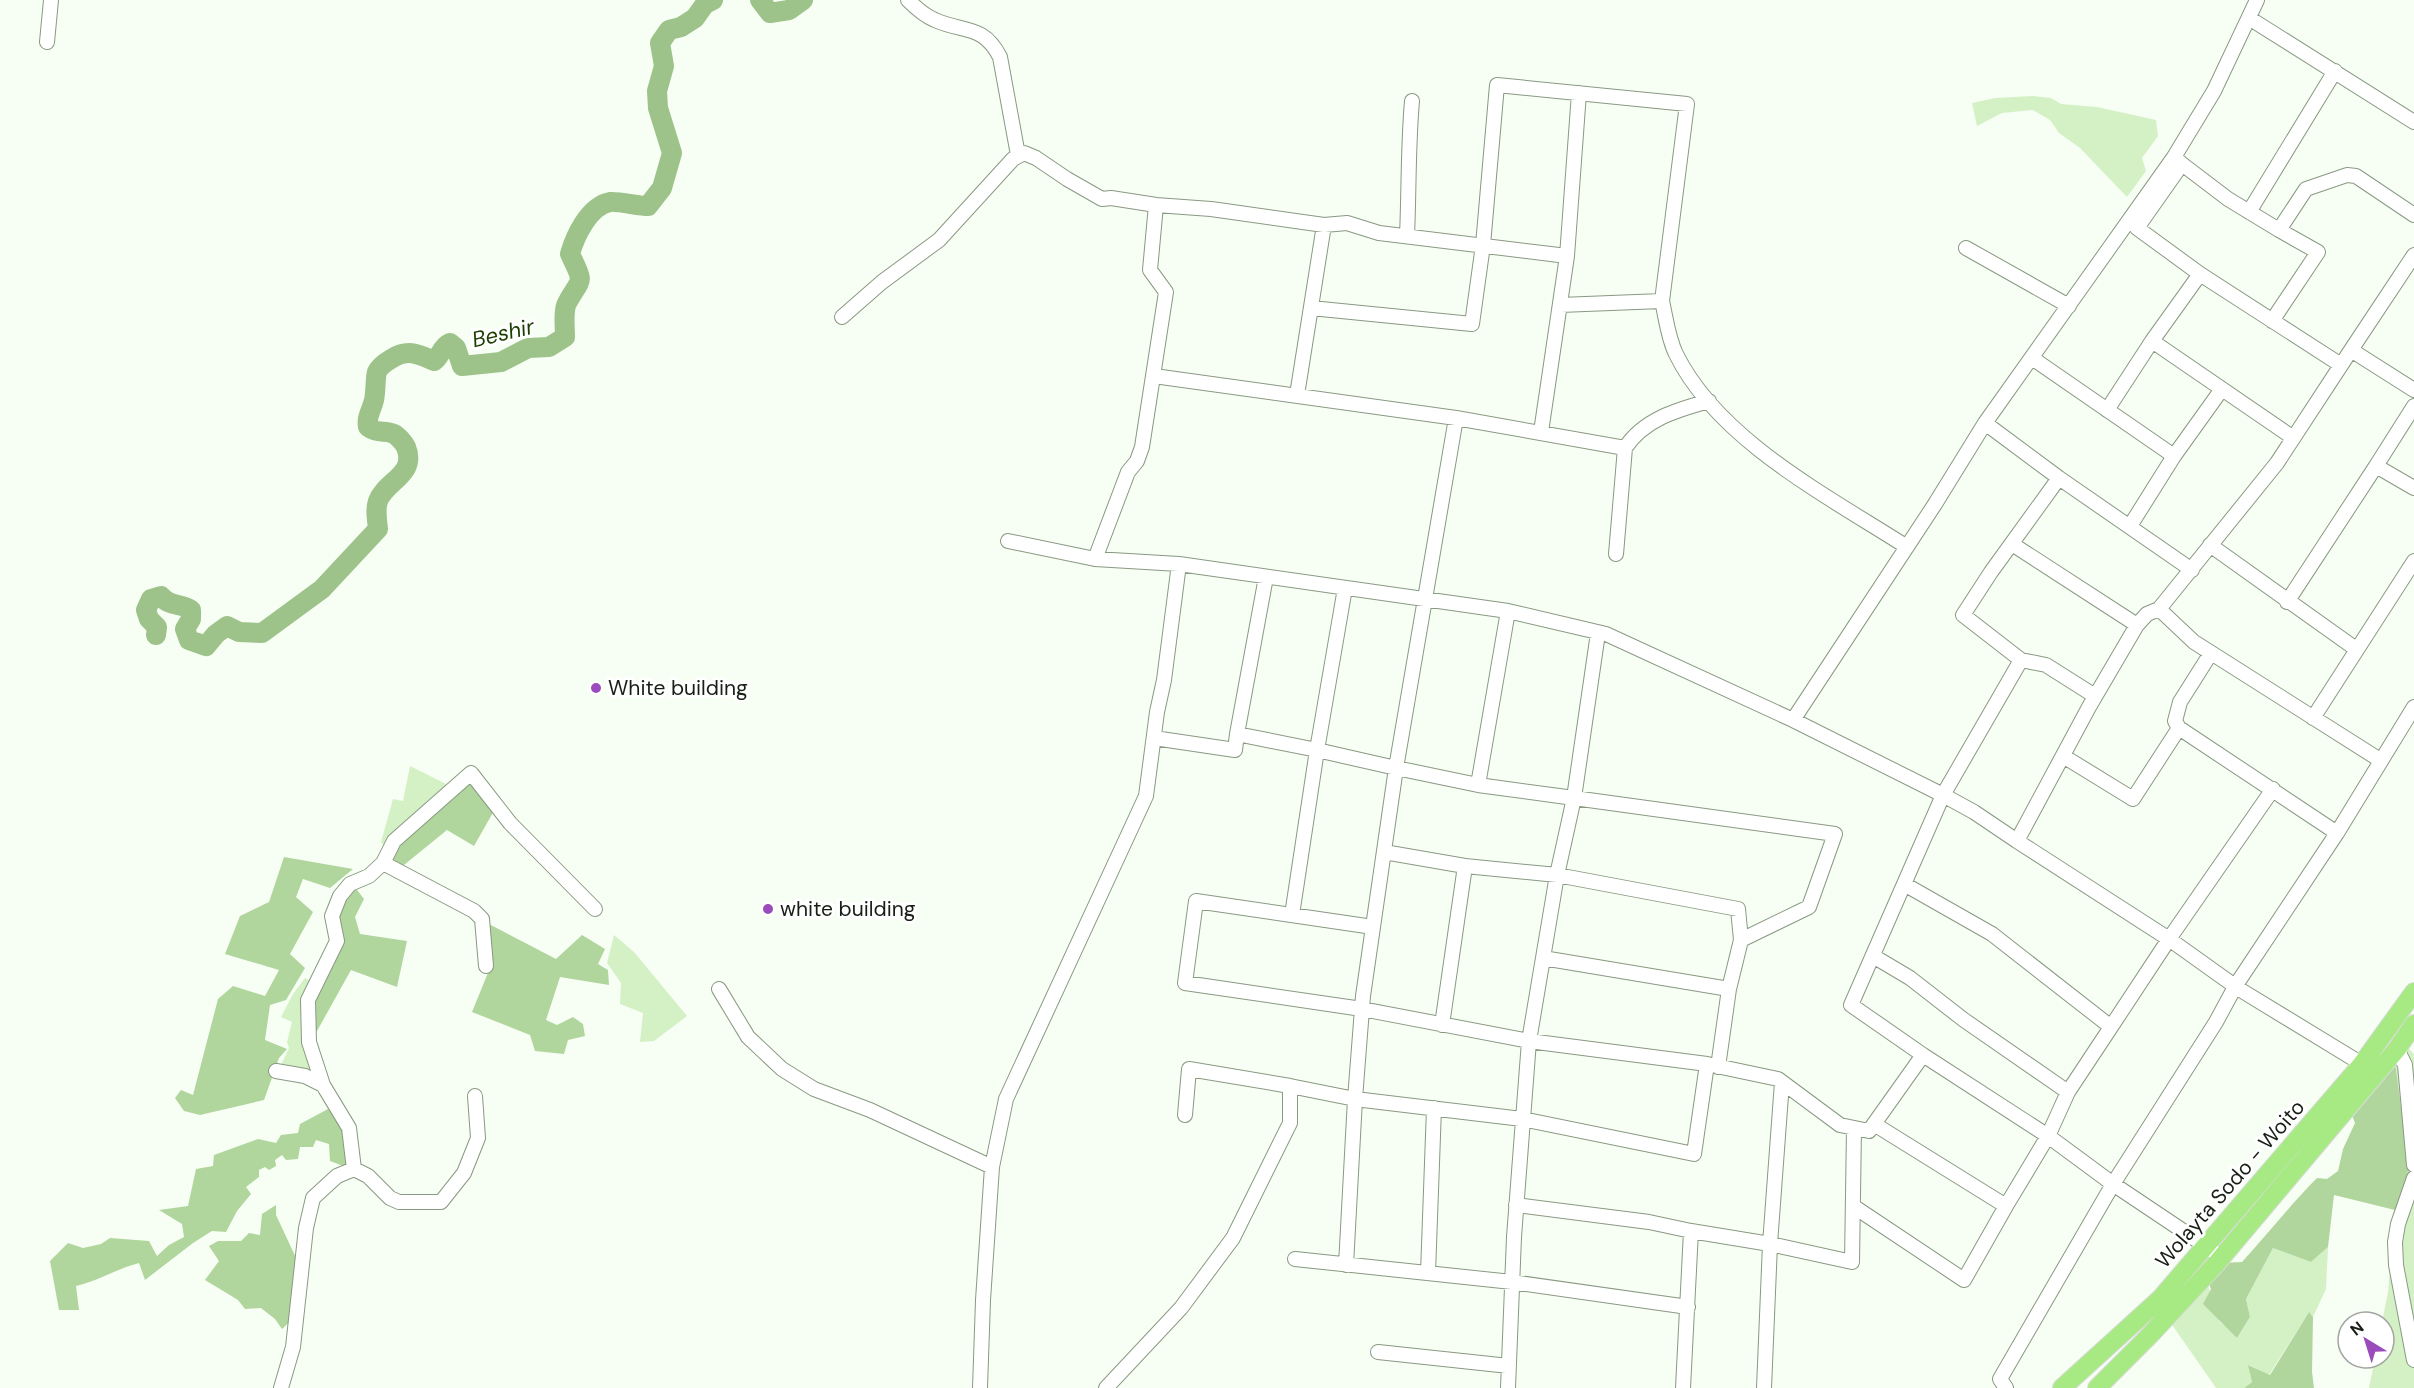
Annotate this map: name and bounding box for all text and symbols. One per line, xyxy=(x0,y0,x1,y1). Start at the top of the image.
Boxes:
water label: Beshir xyxy=(469,312,538,354)
place label: White building xyxy=(608,674,748,702)
marker: White building xyxy=(589,681,603,695)
place label: white building xyxy=(780,895,916,923)
marker: white building xyxy=(761,902,775,916)
street label: Wolayta Sodo - Woito xyxy=(2149,1094,2311,1274)
north arrow xyxy=(2336,1310,2396,1370)
text: N xyxy=(2346,1317,2368,1340)

